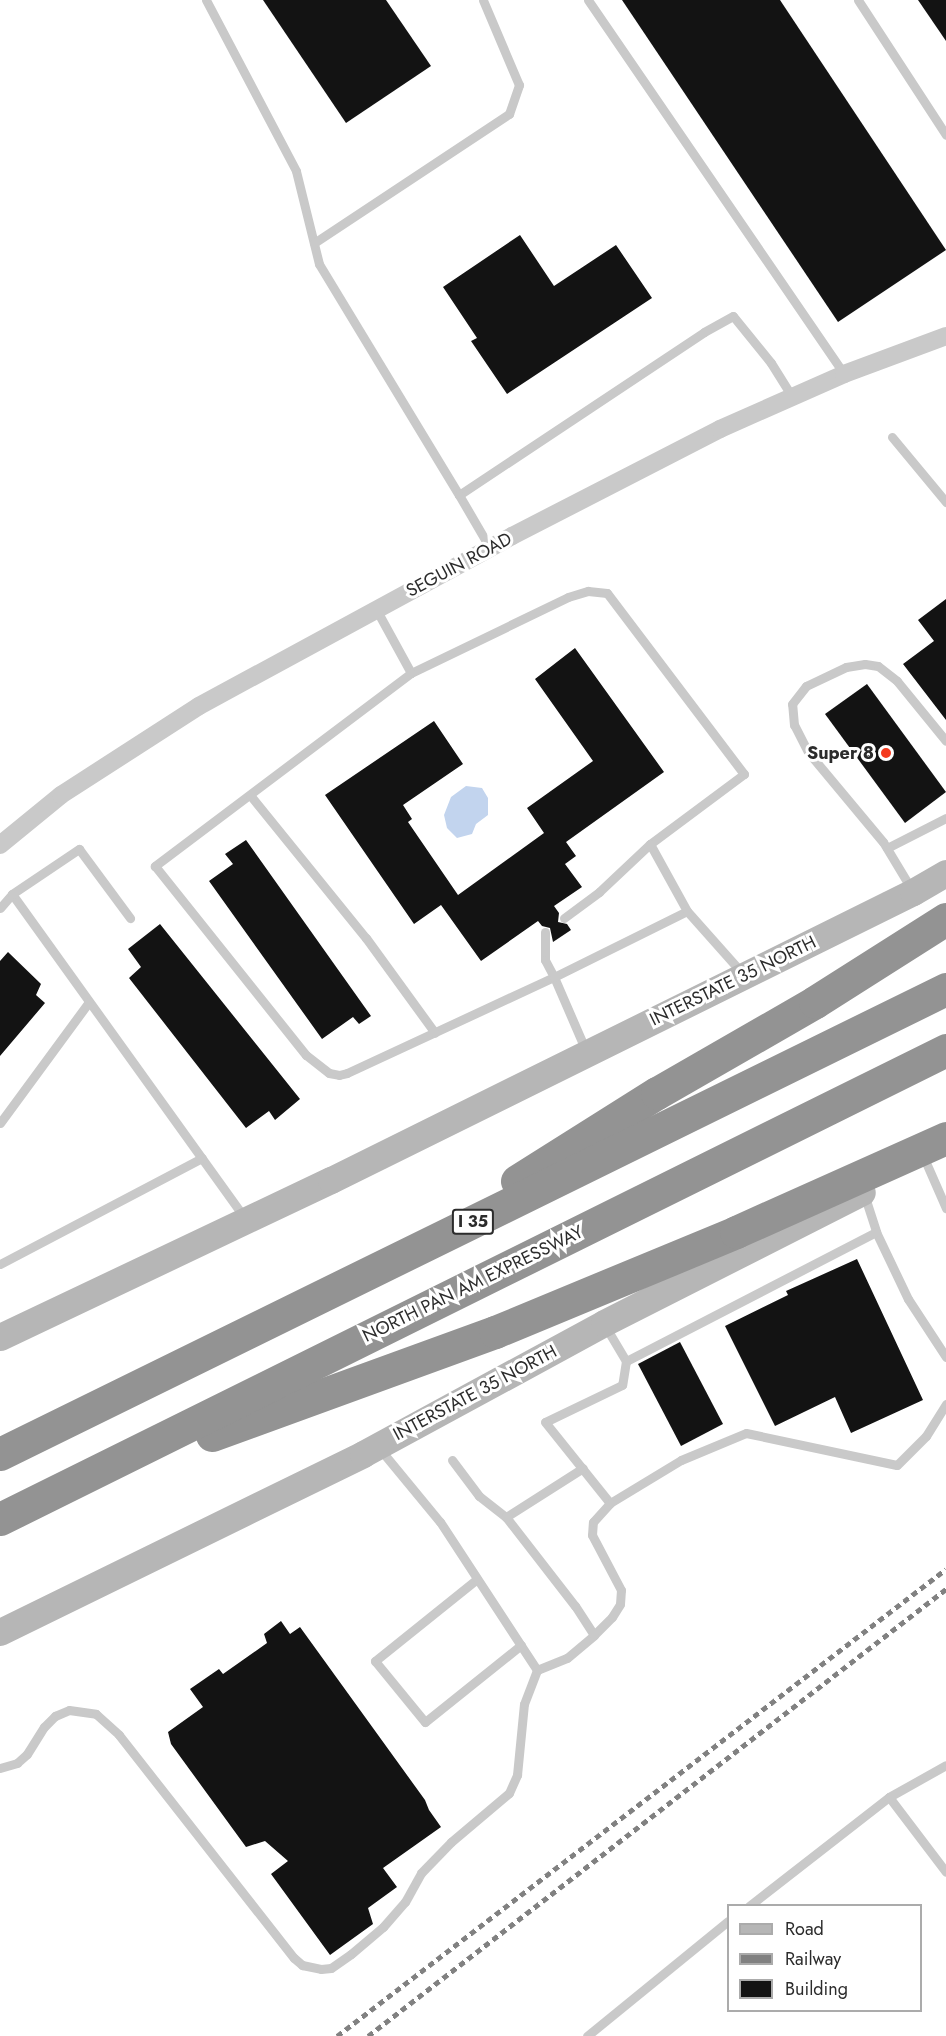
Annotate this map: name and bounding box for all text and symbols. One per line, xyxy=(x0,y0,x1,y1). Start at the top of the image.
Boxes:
street label: SEGUIN ROAD xyxy=(402,528,516,602)
place label: Super 8 xyxy=(807,742,874,764)
marker: Super 8 xyxy=(879,746,893,760)
street label: INTERSTATE 35 NORTH xyxy=(646,931,820,1031)
road number: I 35 xyxy=(450,1209,496,1235)
street label: NORTH PAN AM EXPRESSWAY xyxy=(359,1221,587,1347)
street label: INTERSTATE 35 NORTH xyxy=(389,1341,561,1445)
legend xyxy=(727,1904,922,2012)
text: Road xyxy=(785,1916,824,1942)
text: Railway xyxy=(785,1946,841,1972)
text: Building xyxy=(785,1976,848,2002)

